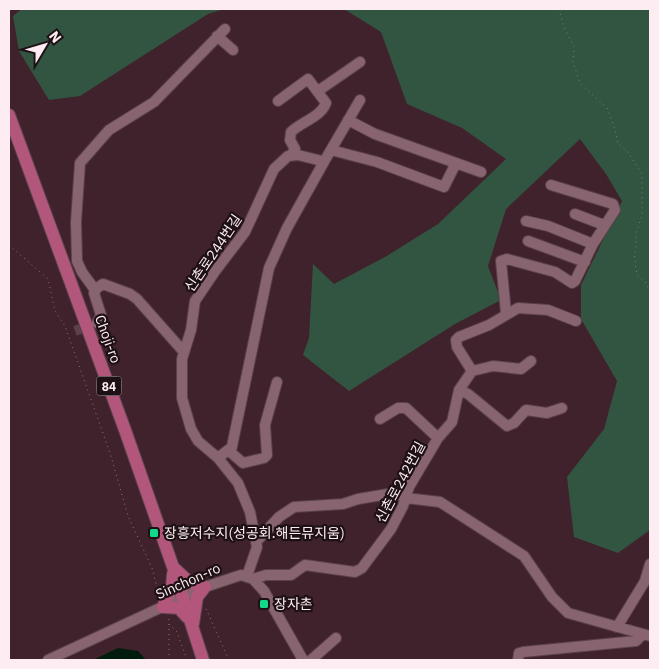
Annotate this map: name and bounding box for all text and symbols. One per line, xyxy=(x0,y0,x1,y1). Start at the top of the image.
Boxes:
north arrow xyxy=(20,20,70,70)
text: N xyxy=(45,27,65,47)
street label: 신촌로244번길 xyxy=(180,211,246,295)
street label: Choji-ro xyxy=(91,312,125,366)
road number: 84 xyxy=(96,376,122,396)
street label: 신촌로242번길 xyxy=(371,438,429,526)
place label: 장흥저수지(성공회.해든뮤지움) xyxy=(164,524,345,542)
marker: 장흥저수지(성공회.해든뮤지움) xyxy=(148,527,160,539)
street label: Sinchon-ro xyxy=(153,559,223,603)
place label: 장자촌 xyxy=(274,595,313,613)
marker: 장자촌 xyxy=(258,598,270,610)

